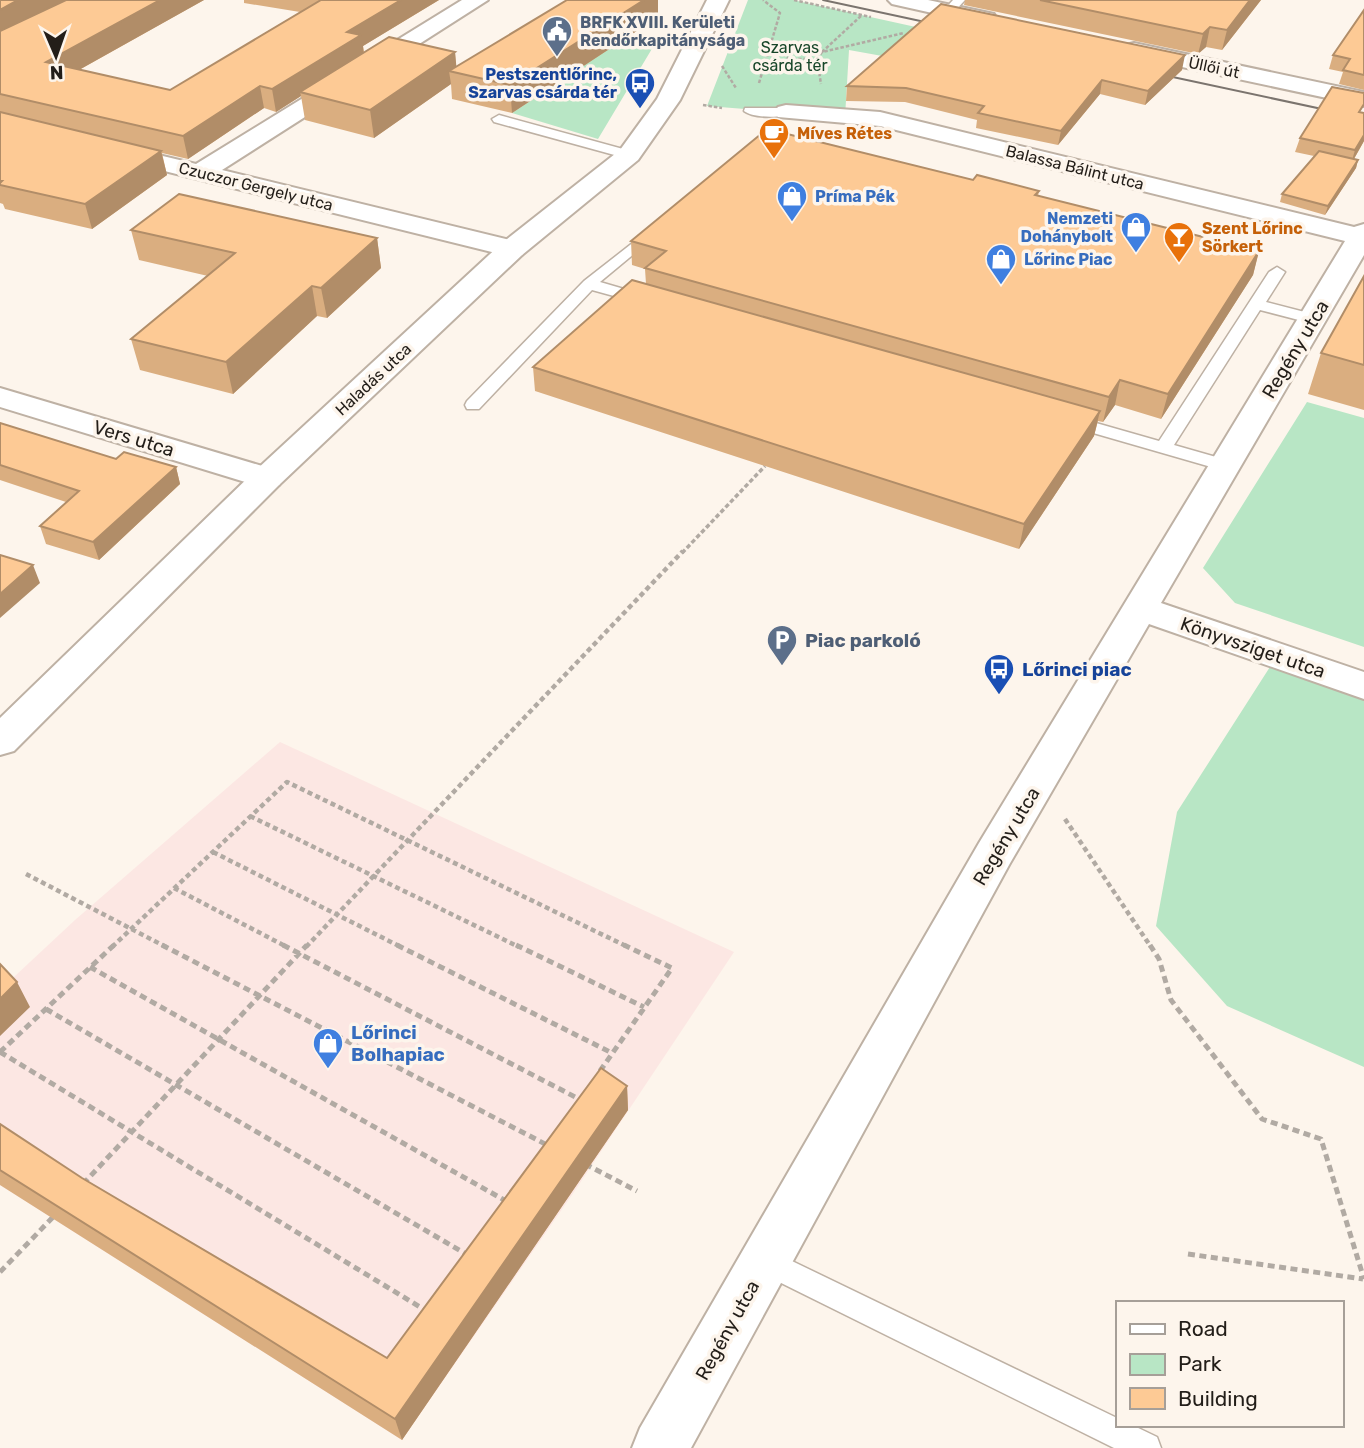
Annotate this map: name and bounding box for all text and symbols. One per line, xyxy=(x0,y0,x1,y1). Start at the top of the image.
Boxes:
place label: BRFK XVIII. Kerületi Rendőrkapitánysága xyxy=(580,13,745,50)
public building icon: BRFK XVIII. Kerületi Rendőrkapitánysága xyxy=(540,14,574,58)
north arrow xyxy=(21,21,91,91)
park label: Szarvas csárda tér xyxy=(753,38,827,75)
street label: Üllői út xyxy=(1187,53,1241,82)
text: N xyxy=(49,61,64,84)
place label: Pestszentlőrinc, Szarvas csárda tér xyxy=(468,65,618,102)
bus stop icon: Pestszentlőrinc, Szarvas csárda tér xyxy=(623,66,657,110)
cafe icon: Míves Rétes xyxy=(757,116,791,160)
place label: Míves Rétes xyxy=(797,124,892,143)
street label: Balassa Bálint utca xyxy=(1004,141,1146,194)
street label: Czuczor Gergely utca xyxy=(177,158,335,215)
shop icon: Príma Pék xyxy=(775,179,809,223)
place label: Príma Pék xyxy=(815,187,895,206)
place label: Nemzeti Dohánybolt xyxy=(1020,209,1114,246)
shop icon: Nemzeti Dohánybolt xyxy=(1119,210,1153,254)
place label: Szent Lőrinc Sörkert xyxy=(1202,219,1303,256)
bar icon: Szent Lőrinc Sörkert xyxy=(1162,220,1196,264)
shop icon: Lőrinc Piac xyxy=(984,242,1018,286)
place label: Lőrinc Piac xyxy=(1024,250,1113,269)
street label: Regény utca xyxy=(1257,296,1334,403)
street label: Haladás utca xyxy=(331,339,415,419)
street label: Vers utca xyxy=(91,415,177,462)
street label: Könyvsziget utca xyxy=(1177,612,1328,683)
parking icon: Piac parkoló xyxy=(765,623,799,667)
place label: Piac parkoló xyxy=(805,629,921,652)
bus stop icon: Lőrinci piac xyxy=(982,652,1016,696)
place label: Lőrinci piac xyxy=(1022,658,1132,681)
street label: Regény utca xyxy=(968,783,1045,890)
place label: Lőrinci Bolhapiac xyxy=(351,1021,445,1066)
shop icon: Lőrinci Bolhapiac xyxy=(311,1026,345,1070)
street label: Regény utca xyxy=(691,1276,764,1384)
legend xyxy=(1116,1301,1343,1427)
text: Road xyxy=(1178,1316,1228,1341)
text: Park xyxy=(1178,1351,1222,1376)
text: Building xyxy=(1178,1386,1258,1411)

